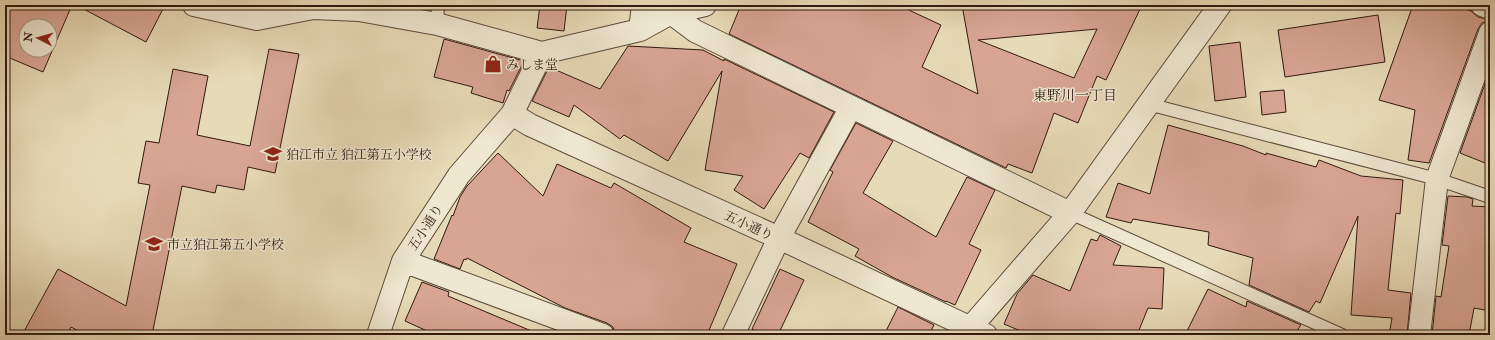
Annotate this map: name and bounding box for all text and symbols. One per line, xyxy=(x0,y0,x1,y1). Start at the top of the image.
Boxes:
north arrow xyxy=(18,18,58,58)
text: N xyxy=(21,30,36,44)
shop icon: みしま堂 xyxy=(483,54,503,74)
place label: みしま堂 xyxy=(506,57,558,73)
district label: 東野川一丁目 xyxy=(1033,87,1117,104)
school or university icon: 狛江市立 狛江第五小学校 xyxy=(263,144,283,164)
place label: 狛江市立 狛江第五小学校 xyxy=(286,147,432,163)
street label: 五小通り xyxy=(405,201,447,254)
street label: 五小通り xyxy=(722,208,776,244)
school or university icon: 市立狛江第五小学校 xyxy=(144,234,164,254)
place label: 市立狛江第五小学校 xyxy=(167,237,284,253)

